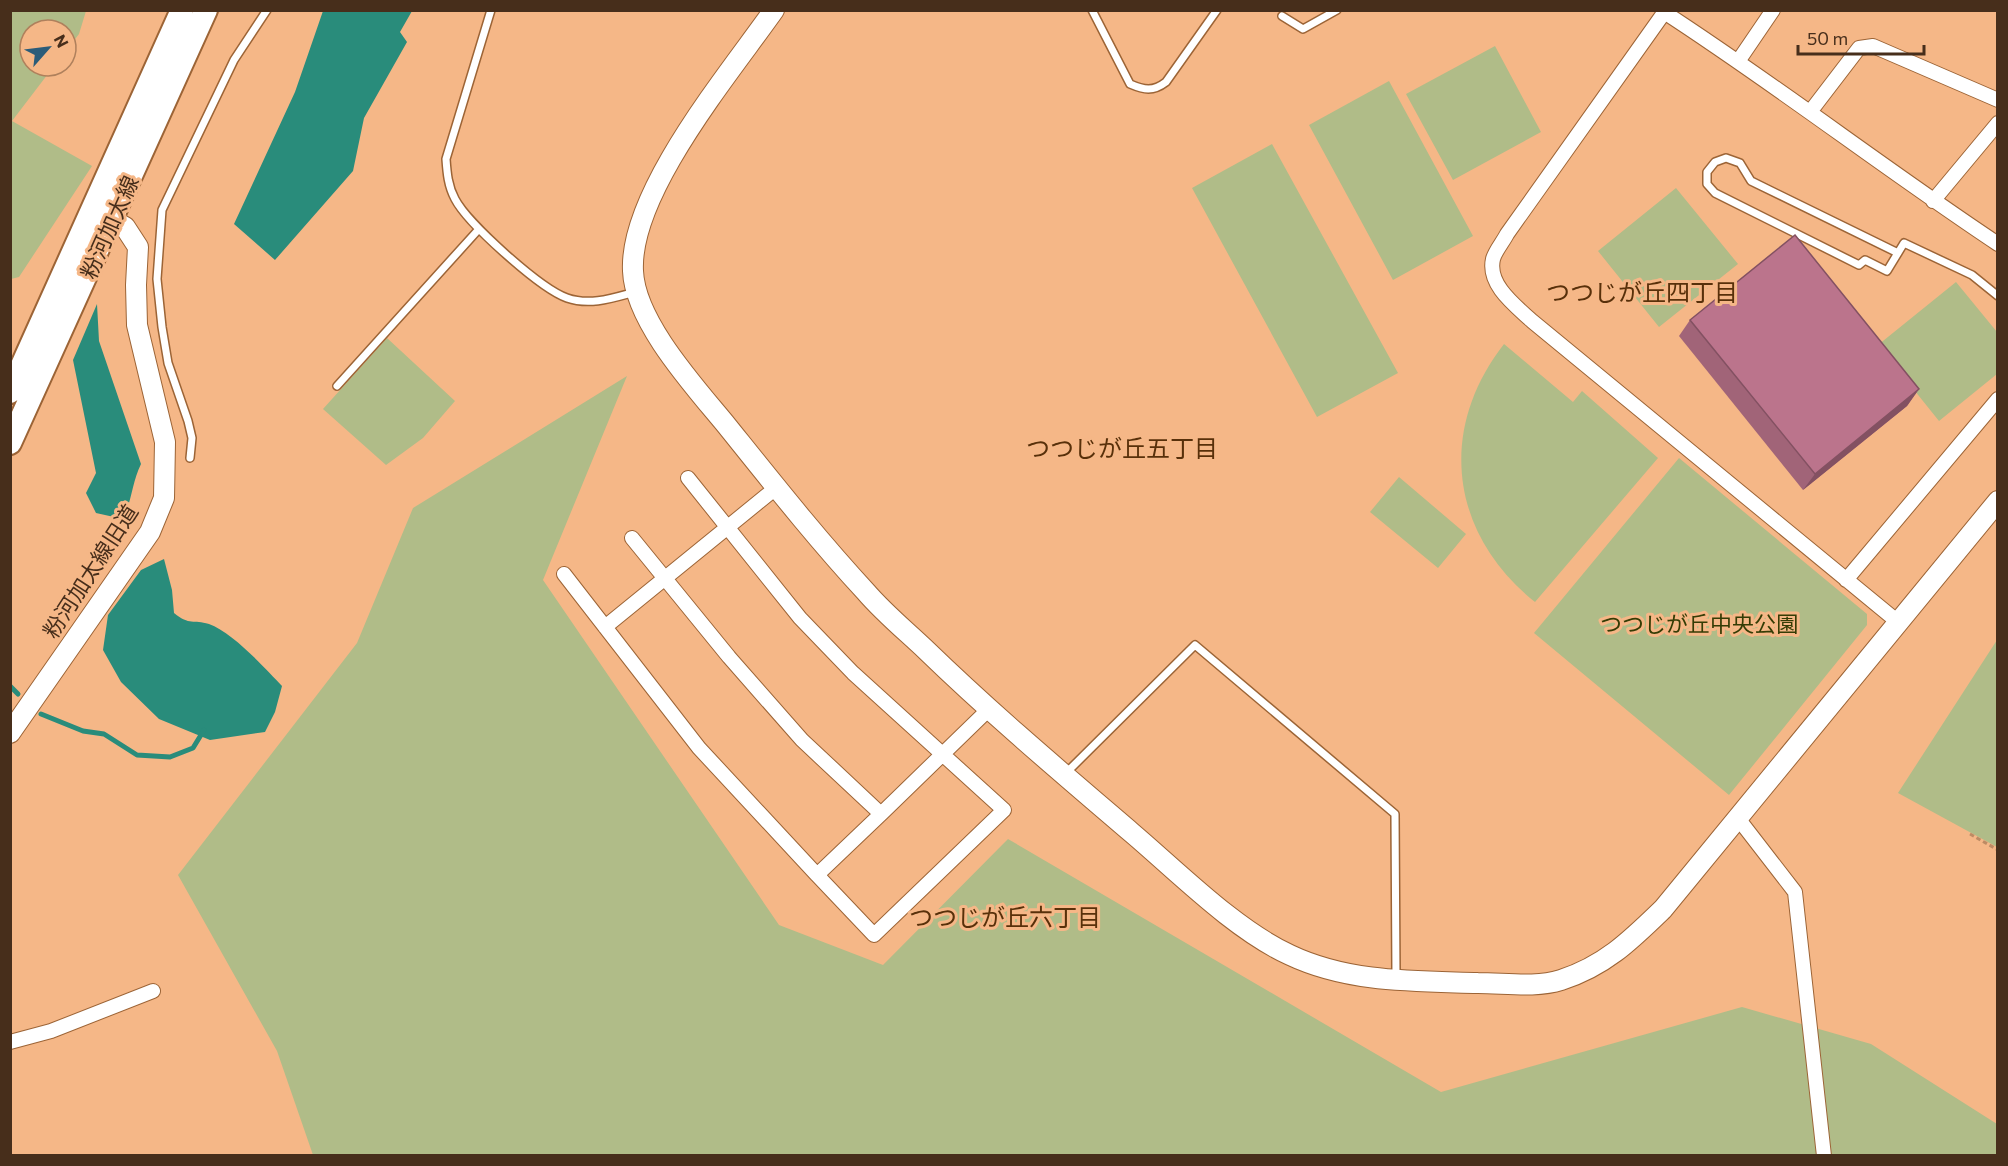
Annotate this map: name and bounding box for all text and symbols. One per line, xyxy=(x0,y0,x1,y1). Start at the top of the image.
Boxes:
north arrow xyxy=(18,18,78,78)
scale bar xyxy=(1798,18,1924,56)
text: 50 m xyxy=(1807,27,1848,49)
text: N xyxy=(50,31,73,50)
street label: 粉河加太線 xyxy=(74,171,144,283)
district label: つつじが丘四丁目 xyxy=(1546,277,1738,306)
district label: つつじが丘五丁目 xyxy=(1026,433,1218,462)
street label: 粉河加太線旧道 xyxy=(37,499,143,643)
park label: つつじが丘中央公園 xyxy=(1600,610,1798,637)
district label: つつじが丘六丁目 xyxy=(909,902,1101,931)

